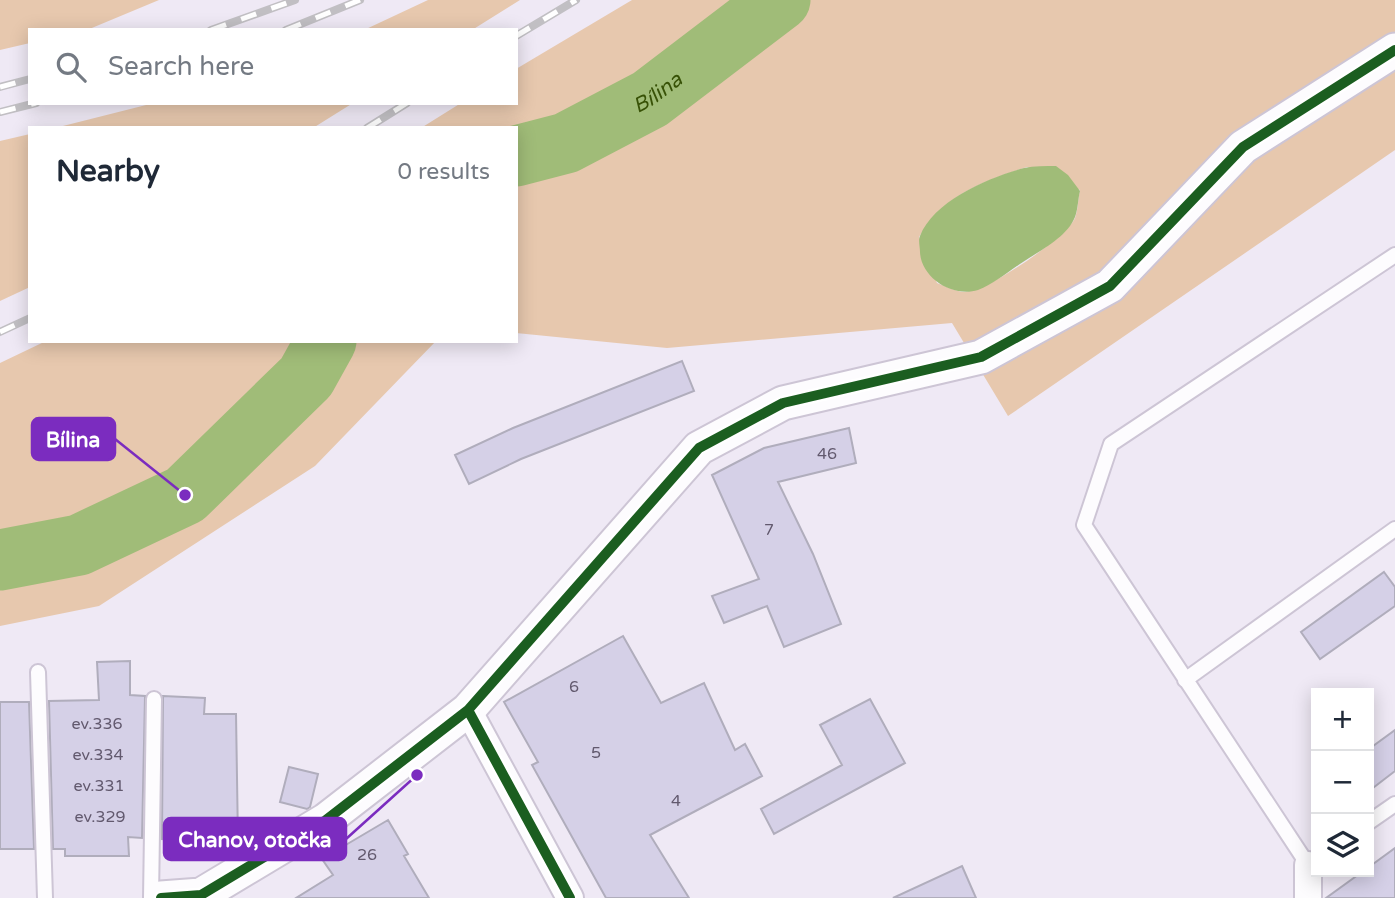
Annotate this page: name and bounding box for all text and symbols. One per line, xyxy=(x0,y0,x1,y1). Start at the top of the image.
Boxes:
search box xyxy=(28,28,518,105)
icon: search xyxy=(52,48,90,86)
text: Search here xyxy=(108,51,254,82)
water label: Bílina xyxy=(628,66,688,118)
text: Nearby xyxy=(56,153,160,190)
text: 0 results xyxy=(397,158,490,186)
callout: Bílina xyxy=(32,418,115,460)
text: Bílina xyxy=(46,428,100,453)
house number: 46 xyxy=(817,444,837,464)
house number: 7 xyxy=(764,520,774,540)
house number: 6 xyxy=(569,677,579,697)
map controls xyxy=(1311,688,1374,877)
button: + xyxy=(1311,688,1374,751)
house number: ev.336 xyxy=(71,714,123,734)
house number: 5 xyxy=(591,743,601,763)
house number: ev.334 xyxy=(72,745,124,765)
button: − xyxy=(1311,751,1374,814)
house number: ev.331 xyxy=(73,776,125,796)
house number: 4 xyxy=(671,791,681,811)
house number: ev.329 xyxy=(74,807,126,827)
button: layers xyxy=(1311,814,1374,877)
callout: Chanov, otočka xyxy=(164,818,346,860)
text: Chanov, otočka xyxy=(178,828,332,853)
house number: 26 xyxy=(357,845,377,865)

